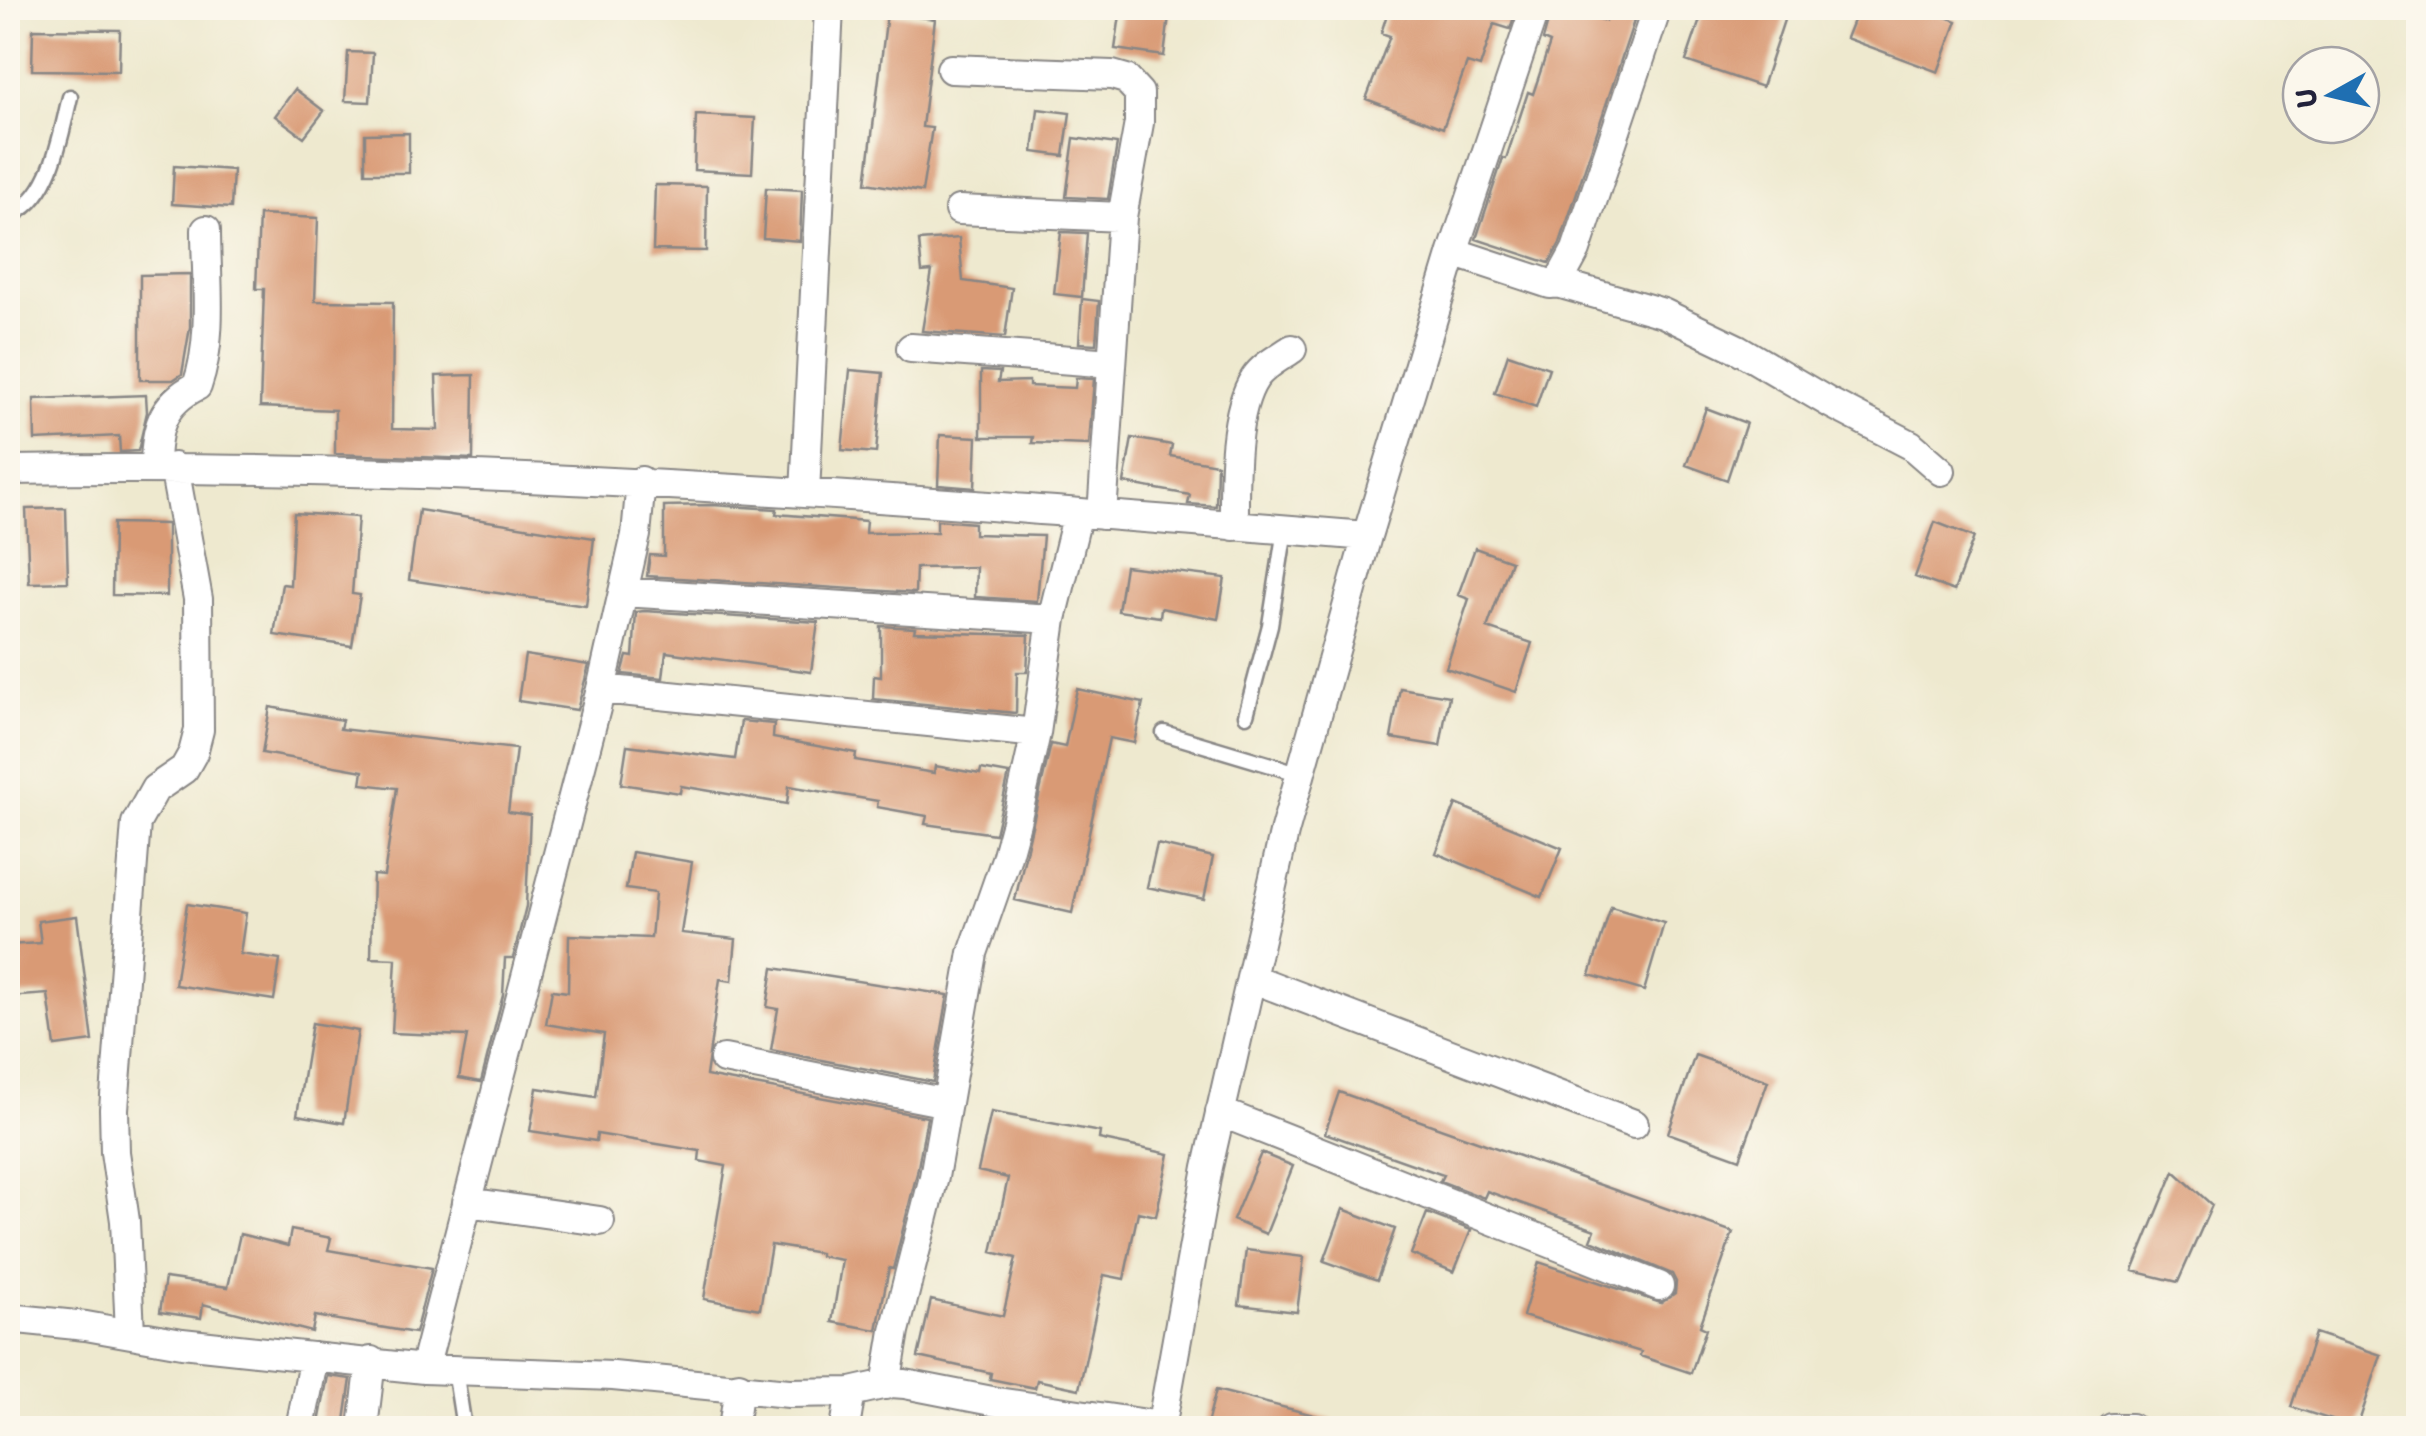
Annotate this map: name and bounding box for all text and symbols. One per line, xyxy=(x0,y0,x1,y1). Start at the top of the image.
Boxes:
north arrow xyxy=(2281,45,2381,145)
text: U xyxy=(2286,86,2326,111)

